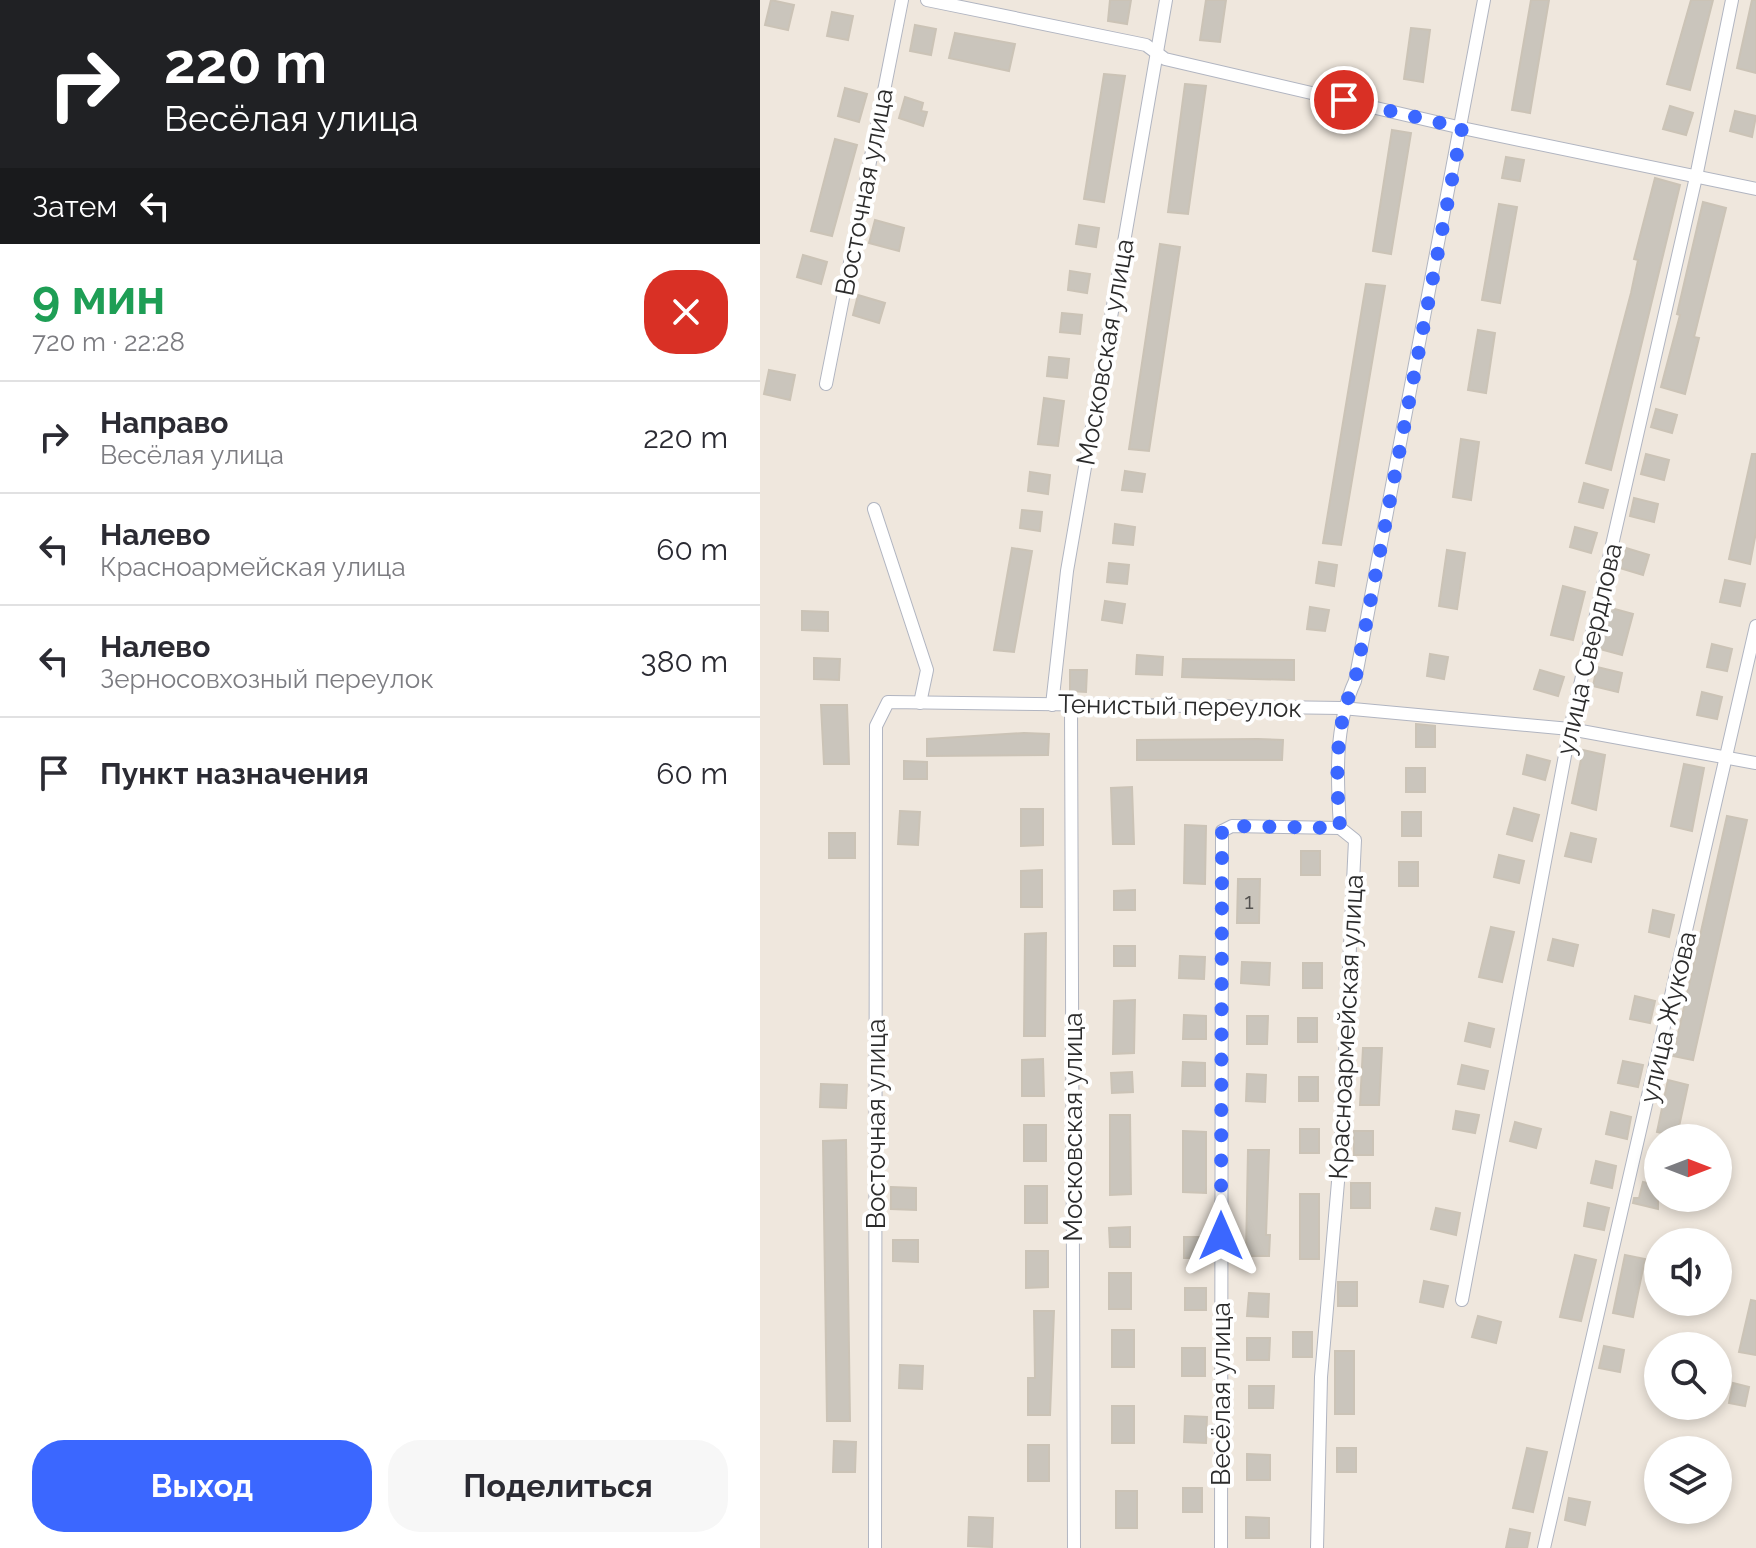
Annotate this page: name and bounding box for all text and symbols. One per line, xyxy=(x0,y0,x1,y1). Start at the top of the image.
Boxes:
text: 220 m xyxy=(164,30,327,96)
icon: right xyxy=(32,32,136,136)
pin xyxy=(1310,66,1378,134)
icon: arrive xyxy=(1322,78,1366,122)
street label: Восточная улица xyxy=(829,86,899,298)
text: Весёлая улица xyxy=(164,97,419,139)
icon: left xyxy=(133,184,177,228)
text: Затем xyxy=(32,189,117,224)
street label: Московская улица xyxy=(1070,236,1140,468)
text: 9 мин xyxy=(32,269,165,325)
button: close xyxy=(644,270,728,354)
text: 720 m · 22:28 xyxy=(32,327,185,357)
text: Направо xyxy=(100,405,229,440)
icon: right xyxy=(32,415,76,459)
text: 220 m xyxy=(643,420,728,455)
text: Весёлая улица xyxy=(100,440,284,470)
text: Налево xyxy=(100,517,210,552)
icon: left xyxy=(32,527,76,571)
text: 60 m xyxy=(656,532,728,567)
street label: улица Свердлова xyxy=(1550,540,1628,758)
text: Красноармейская улица xyxy=(100,552,406,582)
text: Налево xyxy=(100,629,210,664)
icon: left xyxy=(32,639,76,683)
text: 380 m xyxy=(641,644,728,679)
text: Зерносовхозный переулок xyxy=(100,664,434,694)
street label: Тенистый переулок xyxy=(1058,689,1302,723)
icon: arrive xyxy=(32,751,76,795)
text: Пункт назначения xyxy=(100,756,369,791)
text: 60 m xyxy=(656,756,728,791)
street label: Красноармейская улица xyxy=(1323,874,1369,1180)
house number: 1 xyxy=(1244,888,1254,914)
street label: улица Жукова xyxy=(1634,928,1702,1106)
street label: Московская улица xyxy=(1058,1012,1088,1242)
street label: Восточная улица xyxy=(861,1019,891,1229)
north arrow xyxy=(1644,1124,1732,1212)
map controls xyxy=(1644,1124,1732,1524)
position arrow xyxy=(1179,1194,1263,1278)
button: sound xyxy=(1644,1228,1732,1316)
street label: Весёлая улица xyxy=(1206,1302,1236,1486)
button: search xyxy=(1644,1332,1732,1420)
button: layers xyxy=(1644,1436,1732,1524)
button: Выход xyxy=(32,1440,372,1532)
button: Поделиться xyxy=(388,1440,728,1532)

